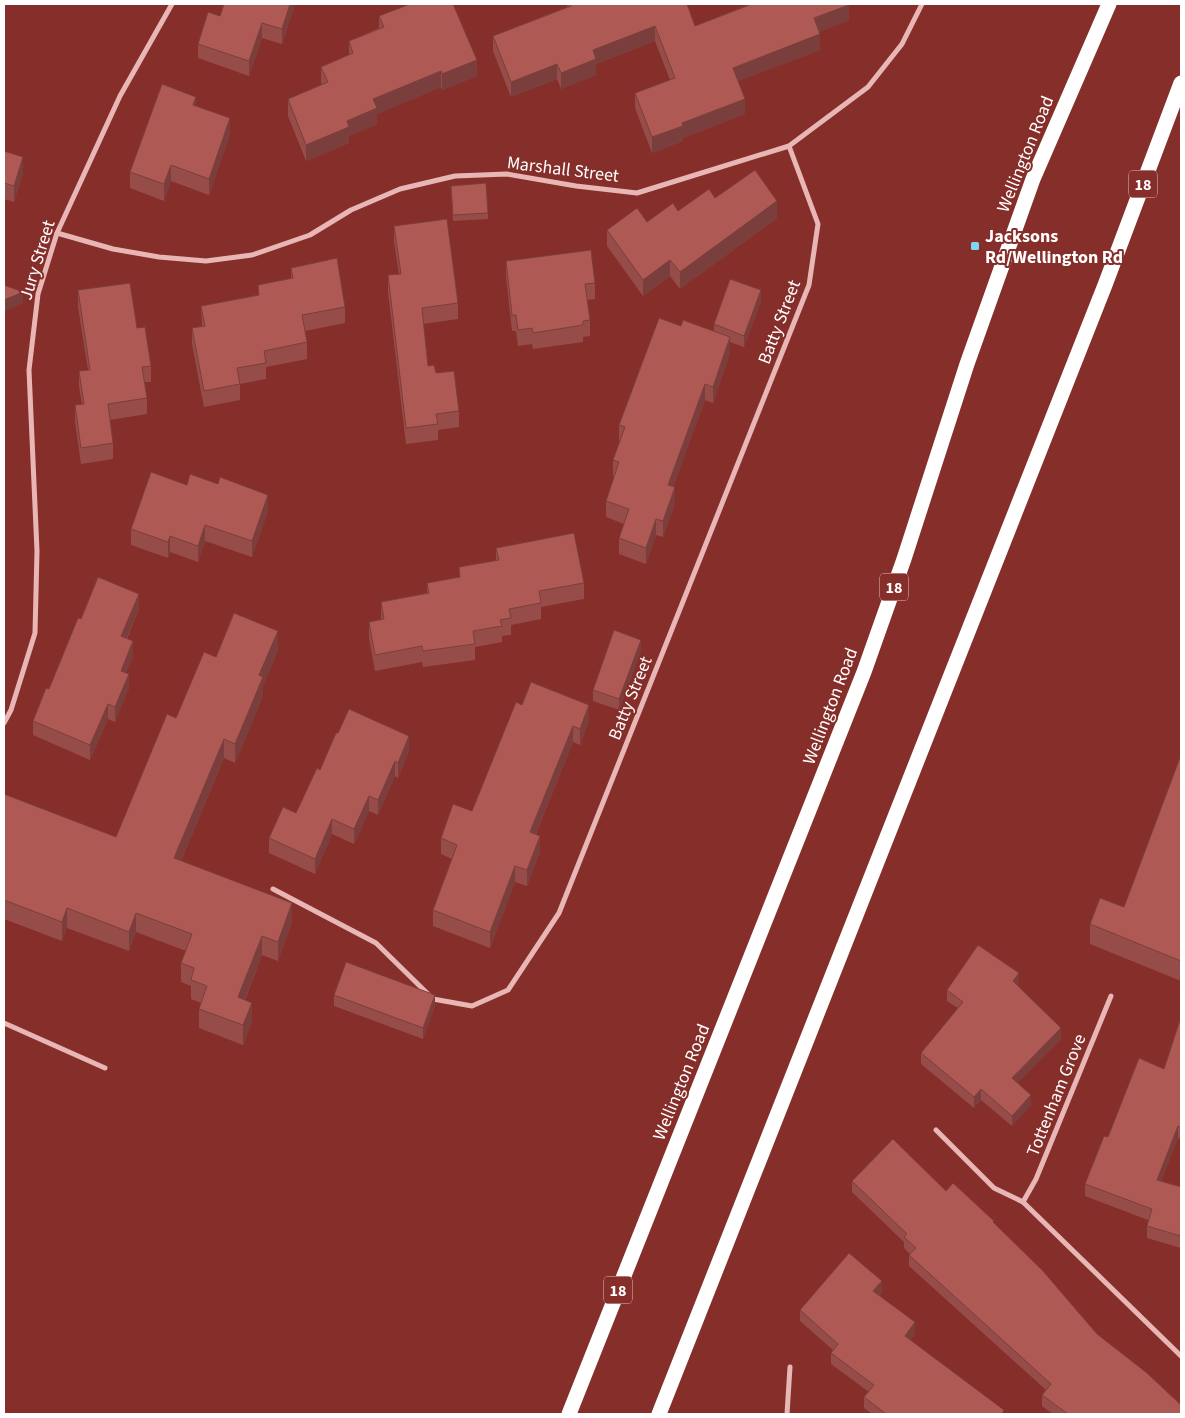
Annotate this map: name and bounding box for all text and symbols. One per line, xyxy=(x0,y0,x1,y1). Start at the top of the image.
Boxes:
street label: Wellington Road xyxy=(991,92,1060,216)
street label: Marshall Street xyxy=(506,150,620,189)
road number: 18 xyxy=(1129,170,1157,198)
street label: Jury Street xyxy=(14,217,61,303)
place label: Jacksons Rd/Wellington Rd xyxy=(985,224,1123,270)
marker: Jacksons Rd/Wellington Rd xyxy=(969,240,981,252)
street label: Batty Street xyxy=(752,276,807,368)
road number: 18 xyxy=(880,574,908,600)
street label: Wellington Road xyxy=(797,644,864,768)
street label: Batty Street xyxy=(602,653,659,744)
street label: Wellington Road xyxy=(647,1020,716,1144)
street label: Tottenham Grove xyxy=(1021,1030,1092,1160)
road number: 18 xyxy=(604,1276,632,1304)

